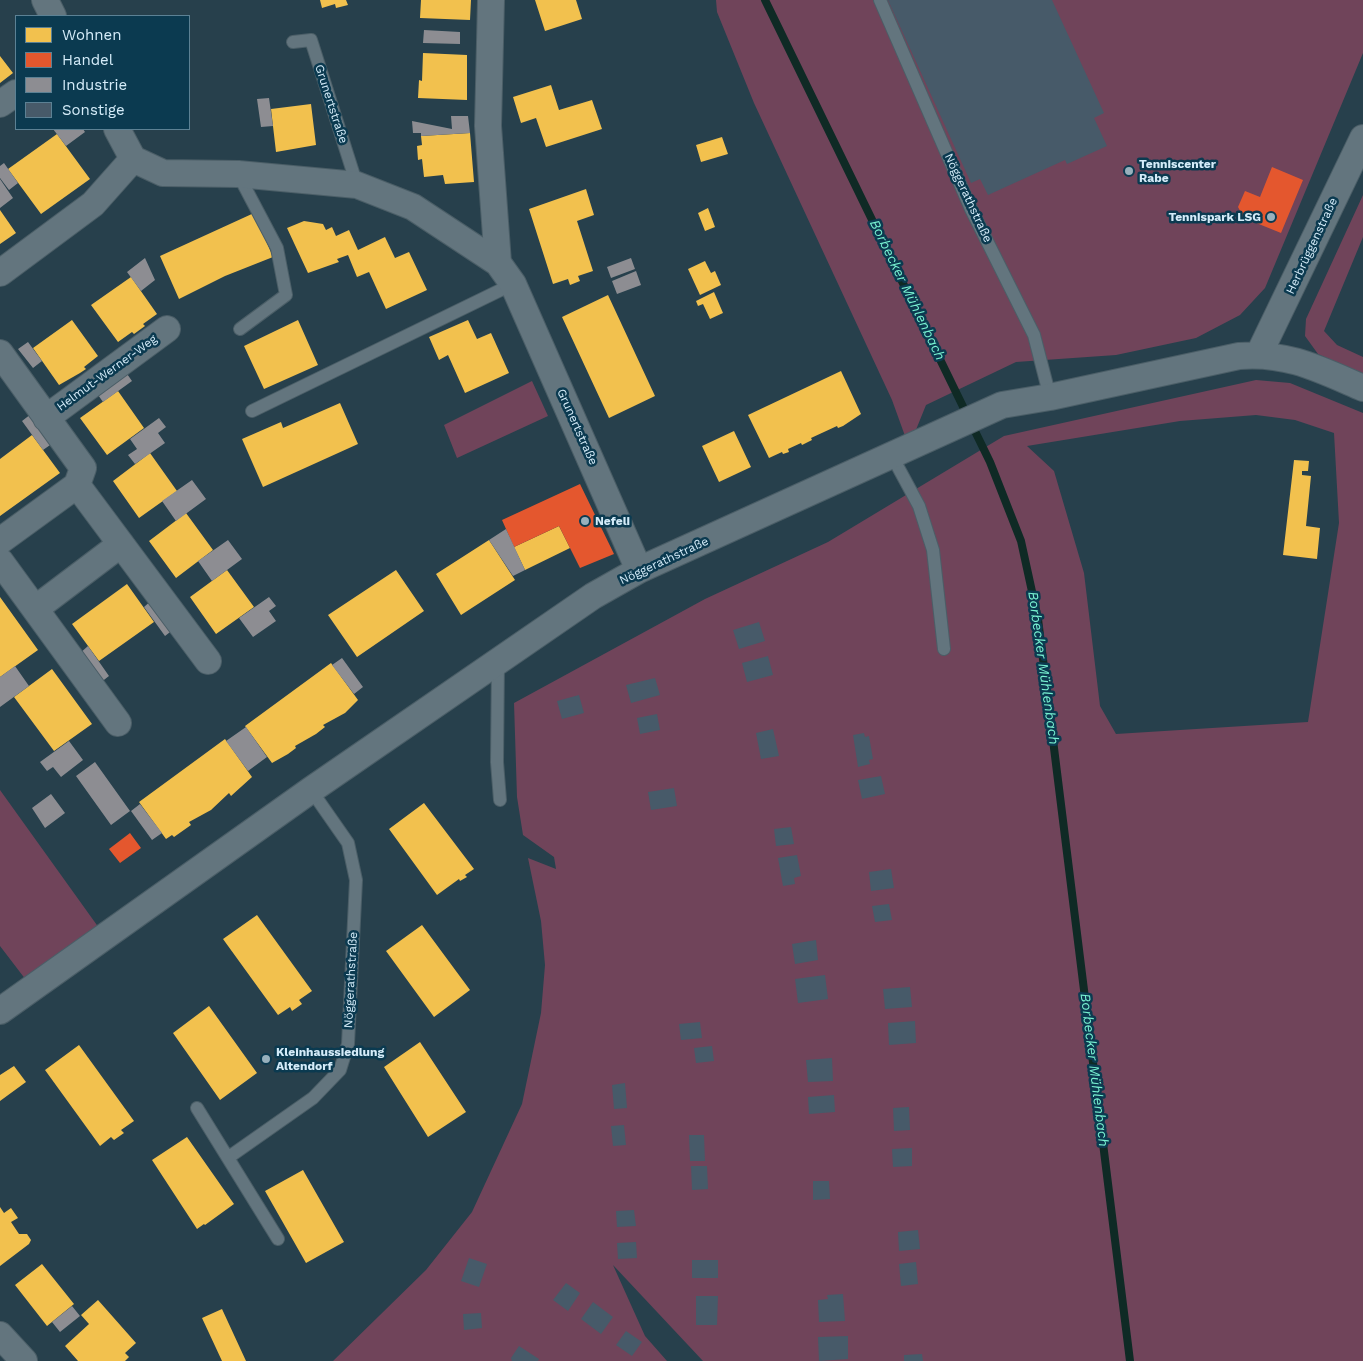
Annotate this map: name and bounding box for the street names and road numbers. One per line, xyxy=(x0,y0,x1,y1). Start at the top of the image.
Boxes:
street label: Grunertstraße xyxy=(311,63,351,145)
street label: Nöggerathstraße xyxy=(941,151,995,245)
street label: Herbrüggenstraße xyxy=(1283,196,1341,296)
street label: Helmut-Werner-Weg xyxy=(54,332,160,414)
street label: Grunertstraße xyxy=(554,387,600,467)
street label: Nöggerathstraße xyxy=(617,534,711,588)
street label: Nöggerathstraße xyxy=(341,931,361,1029)

